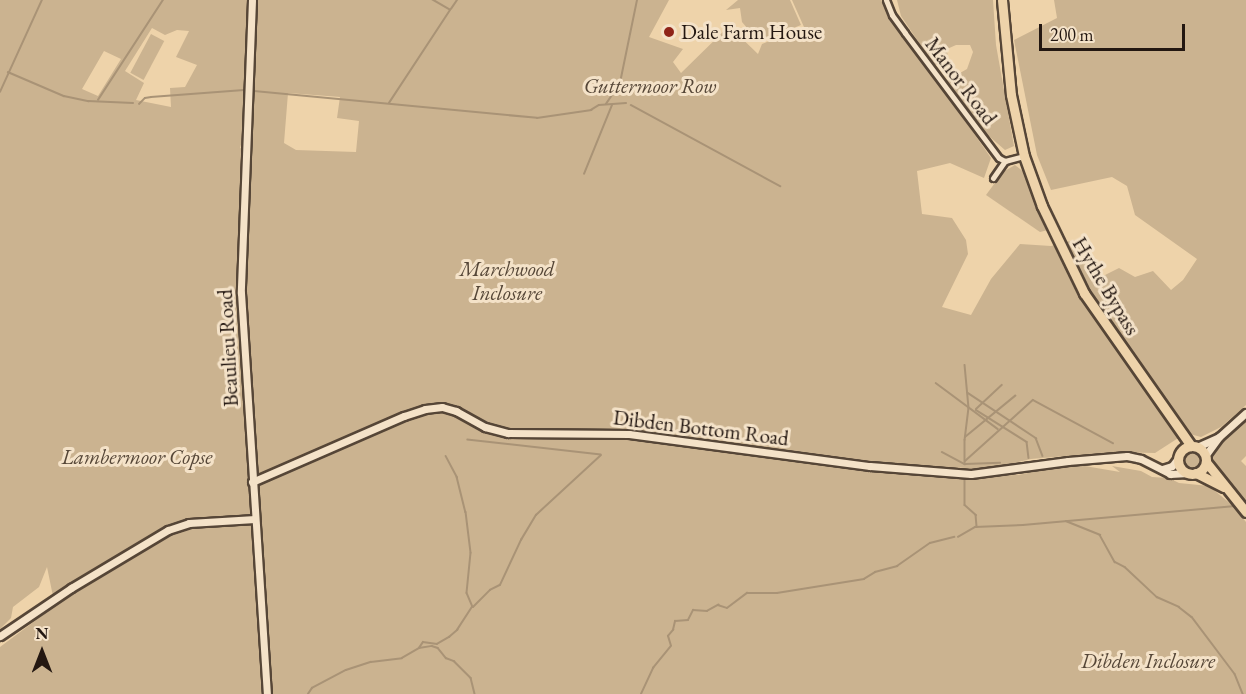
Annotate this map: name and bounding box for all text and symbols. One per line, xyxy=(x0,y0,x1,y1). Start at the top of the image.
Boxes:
scale bar xyxy=(1042,12,1188,50)
place label: Dale Farm House xyxy=(681,19,822,45)
text: 200 m xyxy=(1050,23,1094,46)
marker: Dale Farm House xyxy=(662,25,676,39)
street label: Manor Road xyxy=(920,32,1002,130)
park label: Guttermoor Row xyxy=(584,73,716,99)
street label: Hythe Bypass xyxy=(1067,232,1145,340)
park label: Marchwood Inclosure xyxy=(460,256,554,306)
street label: Beaulieu Road xyxy=(212,289,244,407)
street label: Dibden Bottom Road xyxy=(612,405,790,451)
park label: Lambermoor Copse xyxy=(62,444,212,470)
north arrow xyxy=(12,622,72,682)
text: N xyxy=(36,623,48,644)
park label: Dibden Inclosure xyxy=(1081,648,1215,674)

